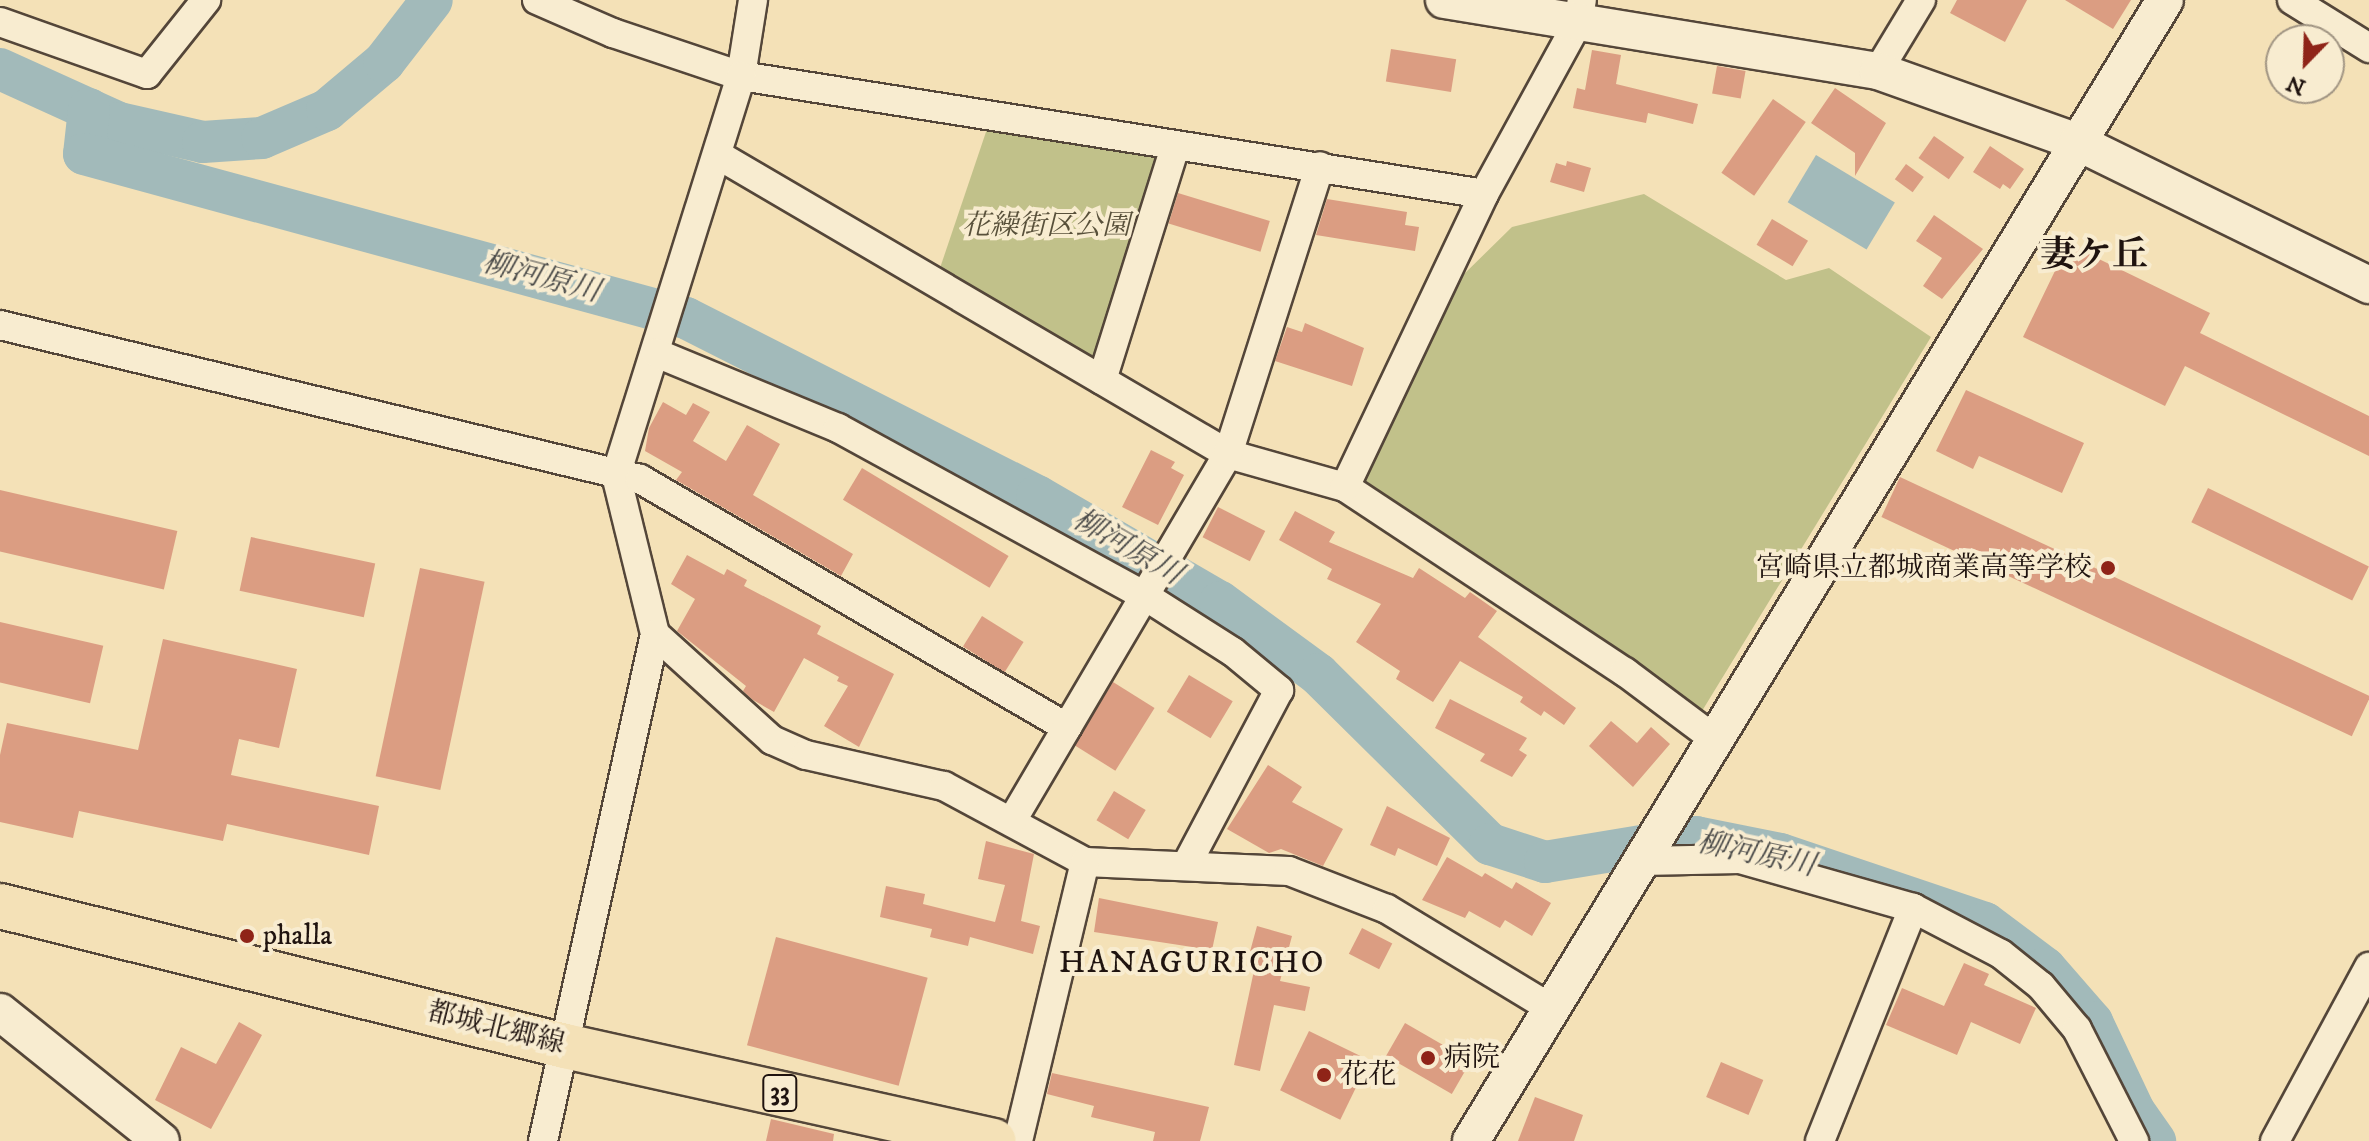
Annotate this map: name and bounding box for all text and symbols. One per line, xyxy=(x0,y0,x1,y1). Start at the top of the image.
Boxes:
north arrow xyxy=(2265,24,2345,104)
text: N xyxy=(2283,69,2310,101)
park label: 花繰街区公園 xyxy=(962,209,1130,243)
district label: 妻ケ丘 xyxy=(2040,234,2148,278)
water label: 柳河原川 xyxy=(478,245,604,311)
water label: 柳河原川 xyxy=(1066,502,1188,594)
place label: 宮崎県立都城商業高等学校 xyxy=(1756,551,2092,585)
marker: 宮崎県立都城商業高等学校 xyxy=(2099,559,2117,577)
water label: 柳河原川 xyxy=(1694,825,1818,885)
place label: phalla xyxy=(263,919,332,953)
marker: phalla xyxy=(238,927,256,945)
district label: HANAGURICHO xyxy=(1059,944,1325,982)
street label: 都城北郷線 xyxy=(424,995,568,1061)
place label: 病院 xyxy=(1444,1041,1500,1075)
marker: 病院 xyxy=(1419,1049,1437,1067)
place label: 花花 xyxy=(1340,1058,1396,1092)
marker: 花花 xyxy=(1315,1066,1333,1084)
road number: 33 xyxy=(762,1071,798,1115)

